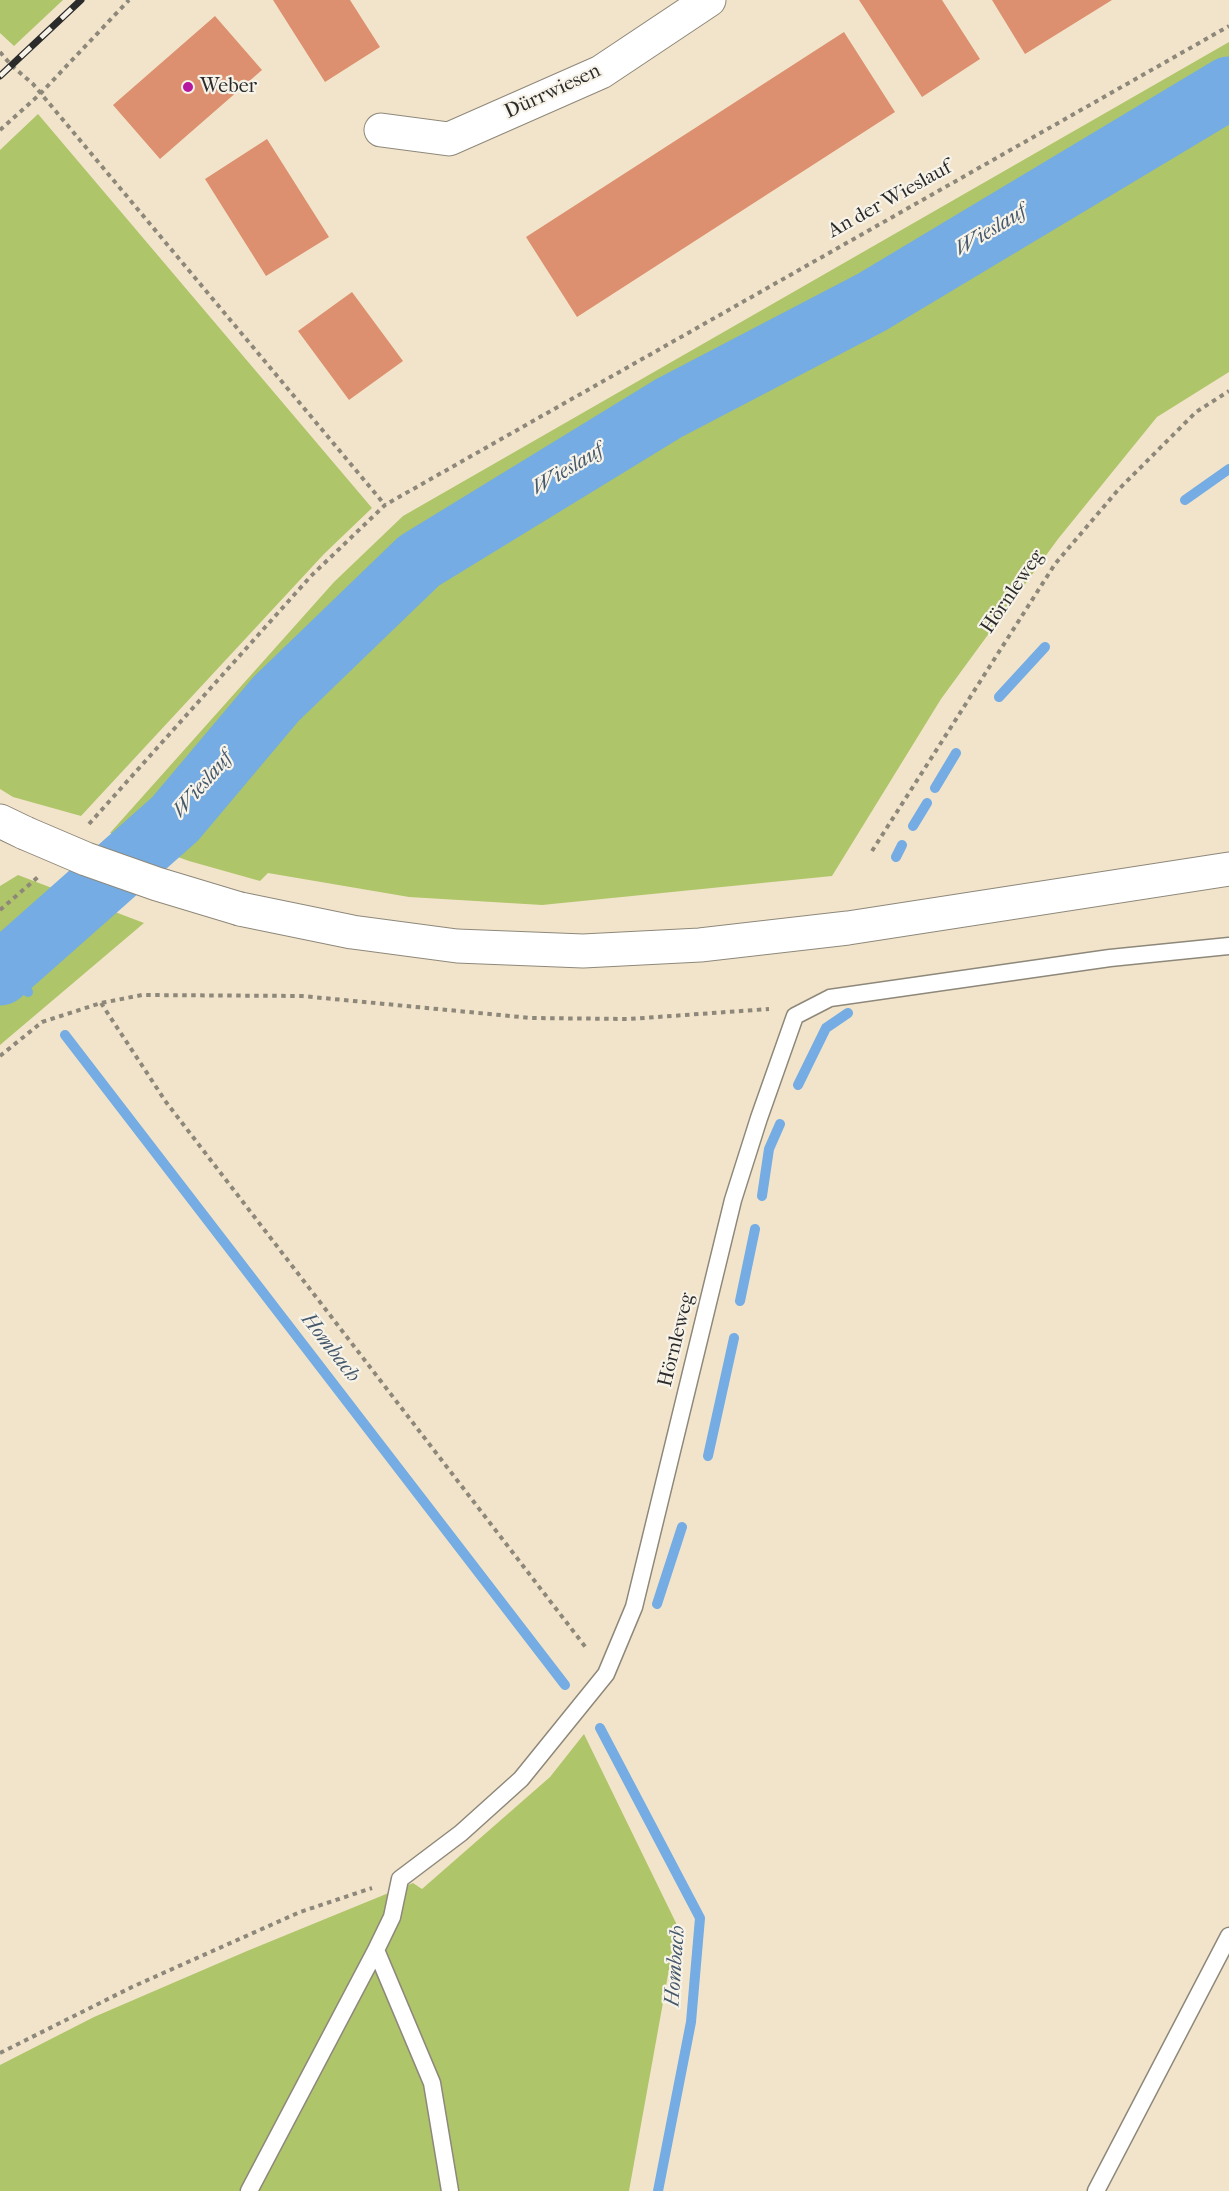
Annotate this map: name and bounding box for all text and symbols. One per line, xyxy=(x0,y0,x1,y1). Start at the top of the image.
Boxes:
street label: Dürrwiesen xyxy=(501,59,605,125)
place label: Weber xyxy=(200,75,257,99)
marker: Weber xyxy=(181,80,195,94)
street label: An der Wieslauf xyxy=(824,156,956,244)
water label: Wieslauf xyxy=(951,200,1031,262)
water label: Wieslauf xyxy=(528,439,608,501)
street label: Hörnleweg xyxy=(976,546,1050,638)
water label: Wieslauf xyxy=(168,747,238,823)
street label: Hörnleweg xyxy=(654,1291,700,1389)
water label: Hombach xyxy=(295,1308,365,1388)
water label: Hombach xyxy=(661,1925,691,2007)

